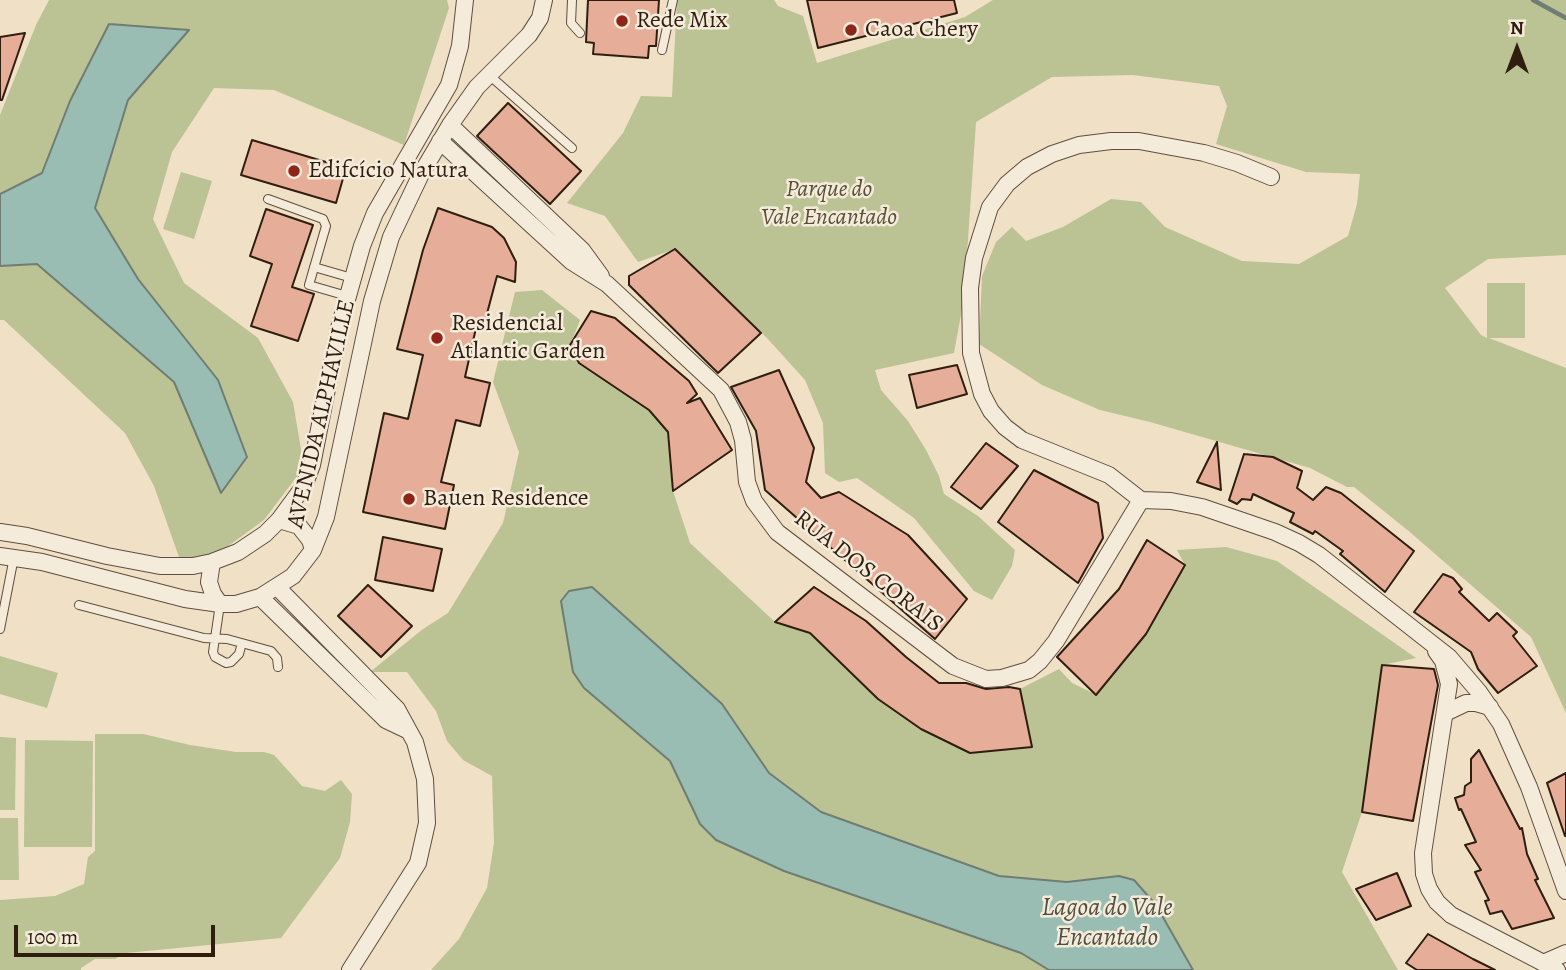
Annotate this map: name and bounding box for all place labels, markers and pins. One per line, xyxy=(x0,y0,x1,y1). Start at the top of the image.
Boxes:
place label: Rede Mix xyxy=(636,7,727,35)
marker: Rede Mix xyxy=(614,13,630,29)
place label: Caoa Chery xyxy=(865,16,978,44)
marker: Caoa Chery xyxy=(843,22,859,38)
place label: Edifcício Natura xyxy=(308,157,468,185)
marker: Edifcício Natura xyxy=(286,163,302,179)
place label: Residencial Atlantic Garden xyxy=(451,310,605,366)
marker: Residencial Atlantic Garden xyxy=(429,330,445,346)
place label: Bauen Residence xyxy=(423,485,589,513)
marker: Bauen Residence xyxy=(401,491,417,507)

